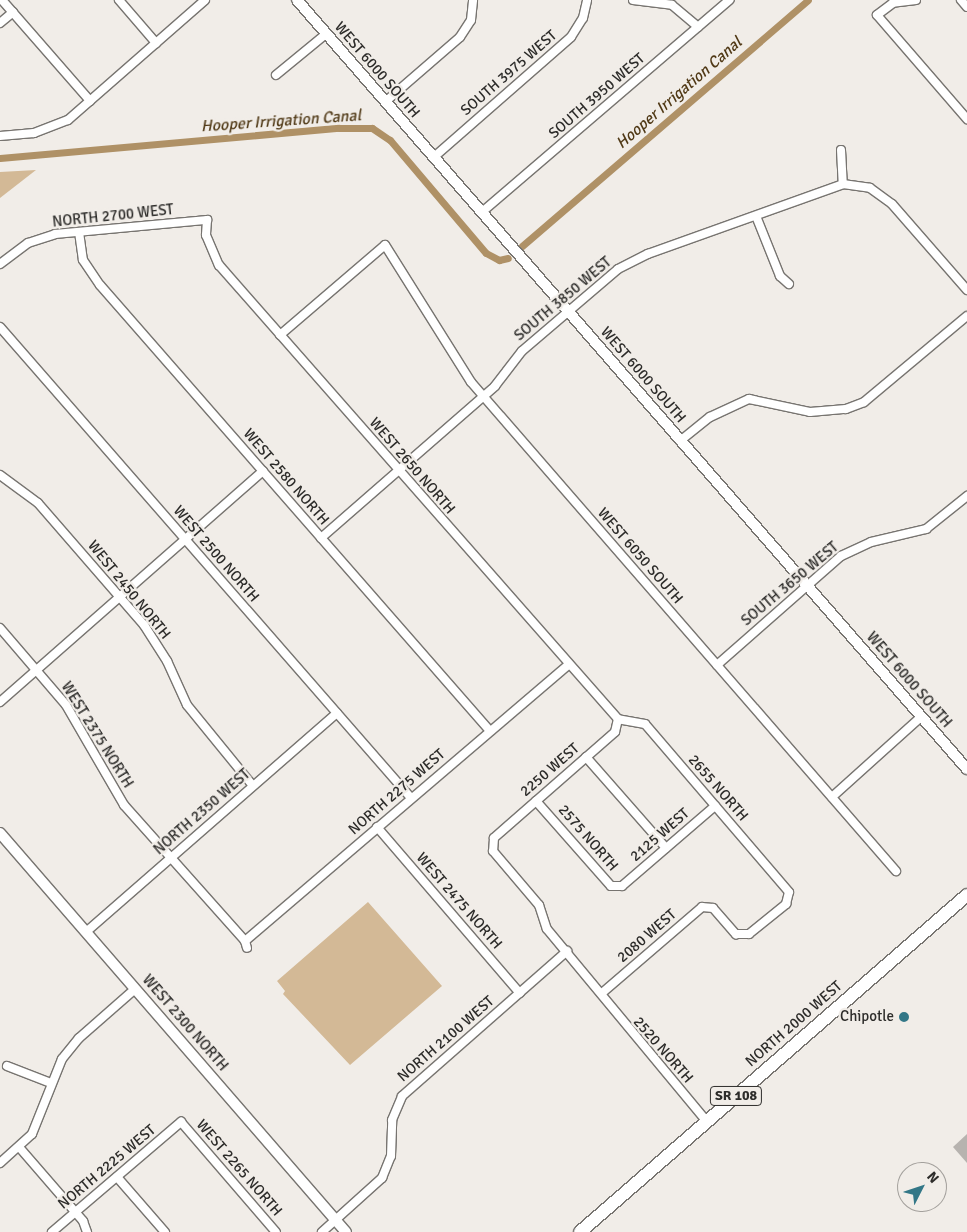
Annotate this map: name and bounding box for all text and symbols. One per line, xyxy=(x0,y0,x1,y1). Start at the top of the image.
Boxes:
street label: WEST 6000 SOUTH xyxy=(330,18,424,122)
street label: SOUTH 3975 WEST xyxy=(457,26,561,120)
water label: Hooper Irrigation Canal xyxy=(612,33,746,153)
street label: SOUTH 3950 WEST xyxy=(545,49,649,143)
water label: Hooper Irrigation Canal xyxy=(200,106,362,136)
street label: NORTH 2700 WEST xyxy=(51,201,175,231)
street label: SOUTH 3850 WEST xyxy=(511,253,615,345)
street label: WEST 6000 SOUTH xyxy=(596,323,690,427)
street label: WEST 2650 NORTH xyxy=(365,414,459,518)
street label: WEST 2580 NORTH xyxy=(239,425,333,529)
street label: WEST 2500 NORTH xyxy=(169,502,263,606)
street label: WEST 6050 SOUTH xyxy=(593,504,687,608)
street label: WEST 2450 NORTH xyxy=(84,537,174,643)
street label: SOUTH 3650 WEST xyxy=(738,538,842,630)
street label: WEST 6000 SOUTH xyxy=(862,628,956,732)
street label: WEST 2375 NORTH xyxy=(57,679,137,791)
street label: 2250 WEST xyxy=(517,740,583,800)
street label: NORTH 2275 WEST xyxy=(345,745,449,839)
street label: 2655 NORTH xyxy=(684,751,752,825)
street label: NORTH 2350 WEST xyxy=(150,765,254,859)
street label: 2575 NORTH xyxy=(554,801,622,875)
street label: 2125 WEST xyxy=(627,805,693,865)
street label: WEST 2475 NORTH xyxy=(412,849,506,953)
street label: 2080 WEST xyxy=(614,906,680,966)
street label: WEST 2300 NORTH xyxy=(138,971,232,1075)
street label: NORTH 2000 WEST xyxy=(742,977,846,1071)
street label: NORTH 2100 WEST xyxy=(394,992,498,1086)
place label: Chipotle xyxy=(840,1008,894,1026)
marker: Chipotle xyxy=(898,1011,910,1023)
street label: 2520 NORTH xyxy=(629,1013,697,1087)
road number: SR 108 xyxy=(710,1084,762,1108)
street label: WEST 2265 NORTH xyxy=(192,1116,286,1220)
street label: NORTH 2225 WEST xyxy=(55,1121,159,1213)
north arrow xyxy=(897,1162,947,1212)
text: N xyxy=(923,1168,943,1187)

